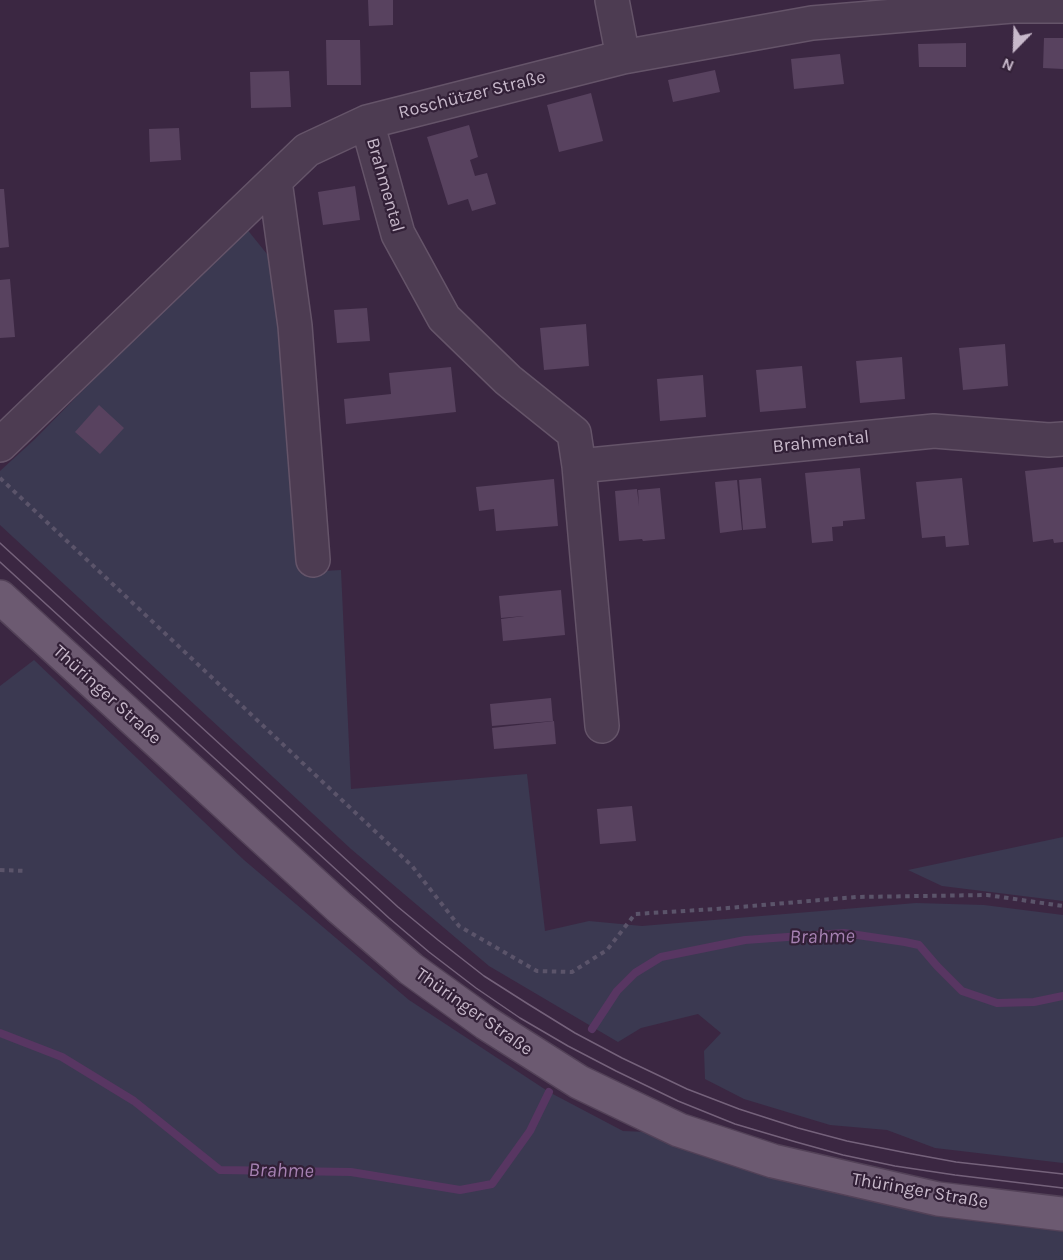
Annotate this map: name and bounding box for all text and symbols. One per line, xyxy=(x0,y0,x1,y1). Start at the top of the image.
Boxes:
north arrow xyxy=(985,18,1045,78)
text: N xyxy=(999,54,1017,76)
street label: Roschützer Straße xyxy=(396,66,548,124)
street label: Brahmental xyxy=(361,135,409,235)
street label: Brahmental xyxy=(772,426,870,458)
street label: Thüringer Straße xyxy=(48,641,166,749)
water label: Brahme xyxy=(789,924,855,950)
street label: Thüringer Straße xyxy=(411,964,537,1060)
water label: Brahme xyxy=(248,1158,314,1184)
street label: Thüringer Straße xyxy=(850,1168,990,1214)

